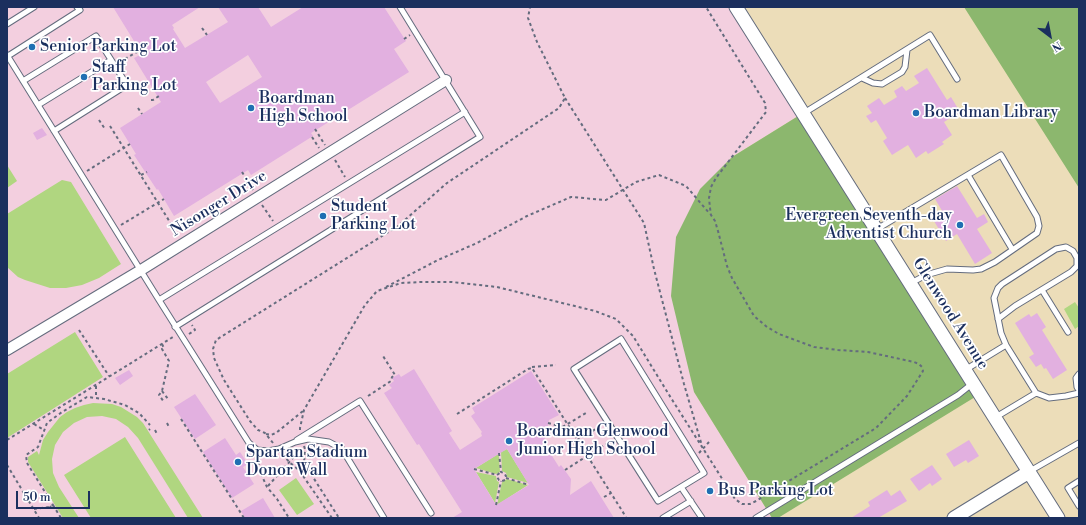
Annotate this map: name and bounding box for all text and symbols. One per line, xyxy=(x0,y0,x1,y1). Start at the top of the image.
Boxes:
north arrow xyxy=(1030,16,1070,56)
place label: Senior Parking Lot xyxy=(40,37,176,57)
text: N xyxy=(1049,38,1064,54)
marker: Senior Parking Lot xyxy=(27,42,37,52)
place label: Staff Parking Lot xyxy=(92,58,177,96)
marker: Staff Parking Lot xyxy=(79,72,89,82)
place label: Boardman High School xyxy=(259,89,348,127)
marker: Boardman High School xyxy=(246,103,256,113)
place label: Boardman Library xyxy=(924,103,1058,123)
marker: Boardman Library xyxy=(911,108,921,118)
street label: Nisonger Drive xyxy=(167,167,271,241)
place label: Student Parking Lot xyxy=(331,197,416,235)
place label: Evergreen Seventh-day Adventist Church xyxy=(785,206,952,244)
marker: Student Parking Lot xyxy=(318,211,328,221)
marker: Evergreen Seventh-day Adventist Church xyxy=(955,220,965,230)
street label: Glenwood Avenue xyxy=(908,255,992,373)
place label: Boardman Glenwood Junior High School xyxy=(517,422,668,460)
marker: Boardman Glenwood Junior High School xyxy=(504,436,514,446)
place label: Spartan Stadium Donor Wall xyxy=(246,443,367,481)
marker: Spartan Stadium Donor Wall xyxy=(233,457,243,467)
place label: Bus Parking Lot xyxy=(718,481,833,501)
scale bar xyxy=(18,483,92,509)
marker: Bus Parking Lot xyxy=(705,486,715,496)
text: 50 m xyxy=(23,490,51,505)

